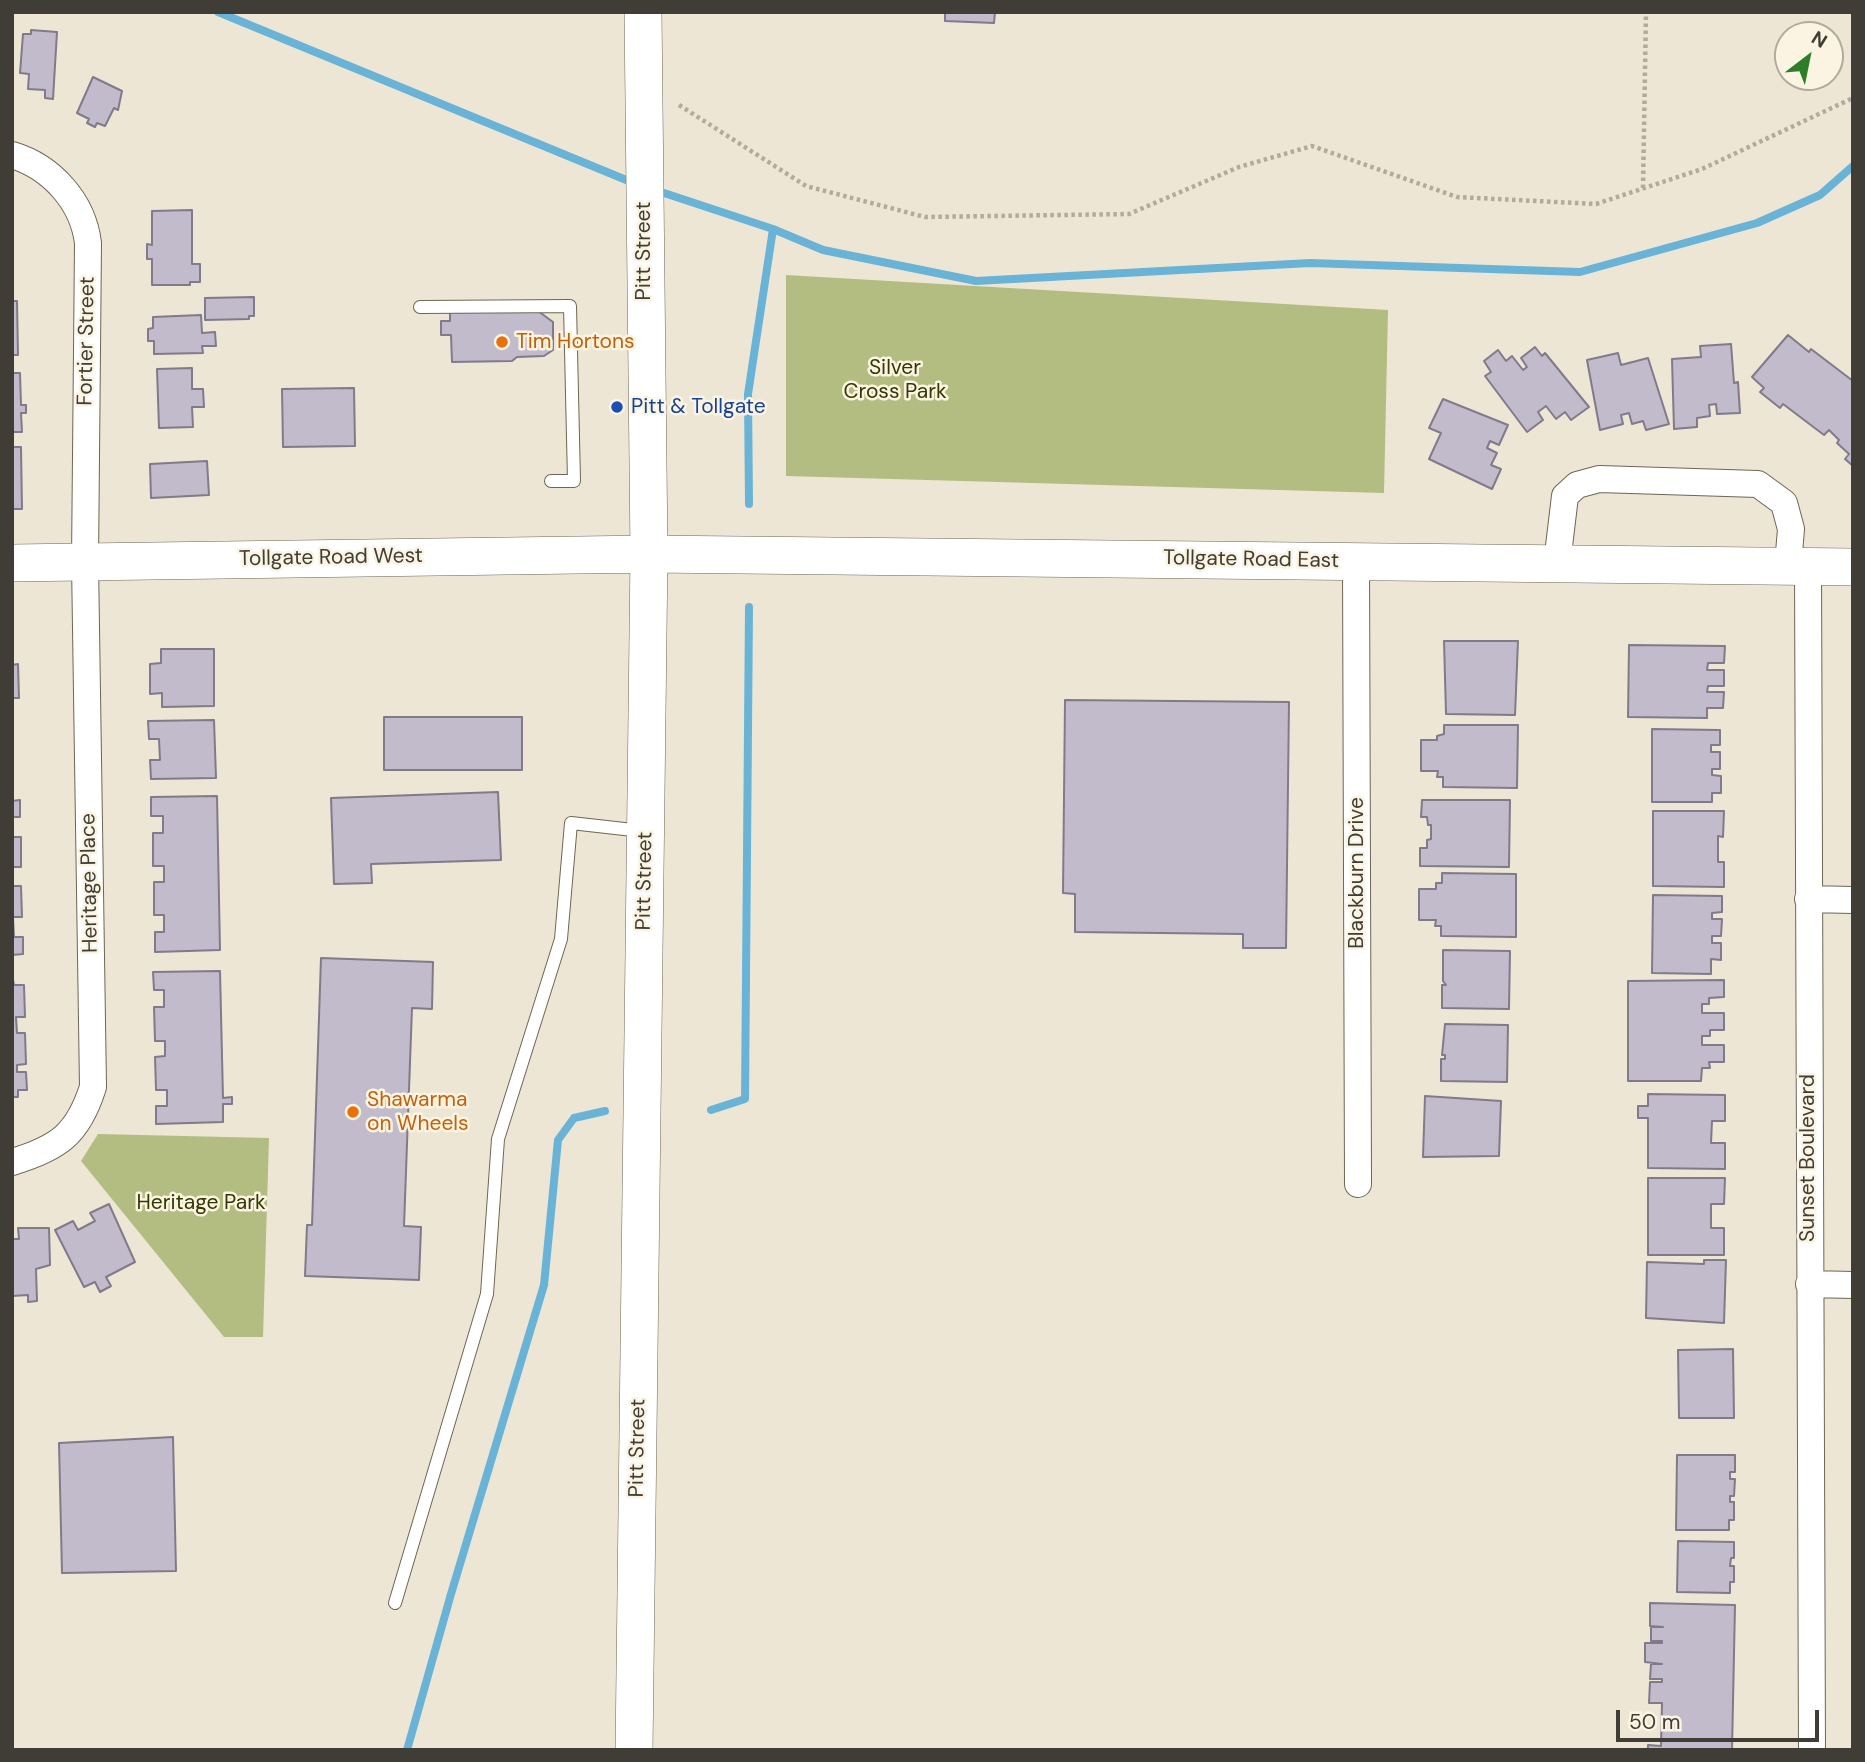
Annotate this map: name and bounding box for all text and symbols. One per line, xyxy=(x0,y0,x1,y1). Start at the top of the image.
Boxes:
north arrow xyxy=(1774,21,1844,91)
text: N xyxy=(1807,25,1832,54)
street label: Pitt Street xyxy=(631,202,657,300)
street label: Fortier Street xyxy=(73,276,101,406)
place label: Tim Hortons xyxy=(516,329,635,355)
marker: Tim Hortons xyxy=(494,334,510,350)
park label: Silver Cross Park xyxy=(843,355,947,405)
place label: Pitt & Tollgate xyxy=(631,394,766,420)
marker: Pitt & Tollgate xyxy=(609,399,625,415)
street label: Tollgate Road West xyxy=(239,544,423,572)
street label: Tollgate Road East xyxy=(1163,546,1339,574)
street label: Blackburn Drive xyxy=(1344,797,1370,949)
street label: Heritage Place xyxy=(76,813,104,953)
street label: Pitt Street xyxy=(632,831,658,931)
street label: Sunset Boulevard xyxy=(1795,1074,1821,1242)
place label: Shawarma on Wheels xyxy=(367,1087,469,1137)
marker: Shawarma on Wheels xyxy=(345,1104,361,1120)
park label: Heritage Park xyxy=(137,1190,265,1216)
street label: Pitt Street xyxy=(625,1398,651,1498)
scale bar xyxy=(1620,1696,1823,1740)
text: 50 m xyxy=(1629,1708,1680,1736)

